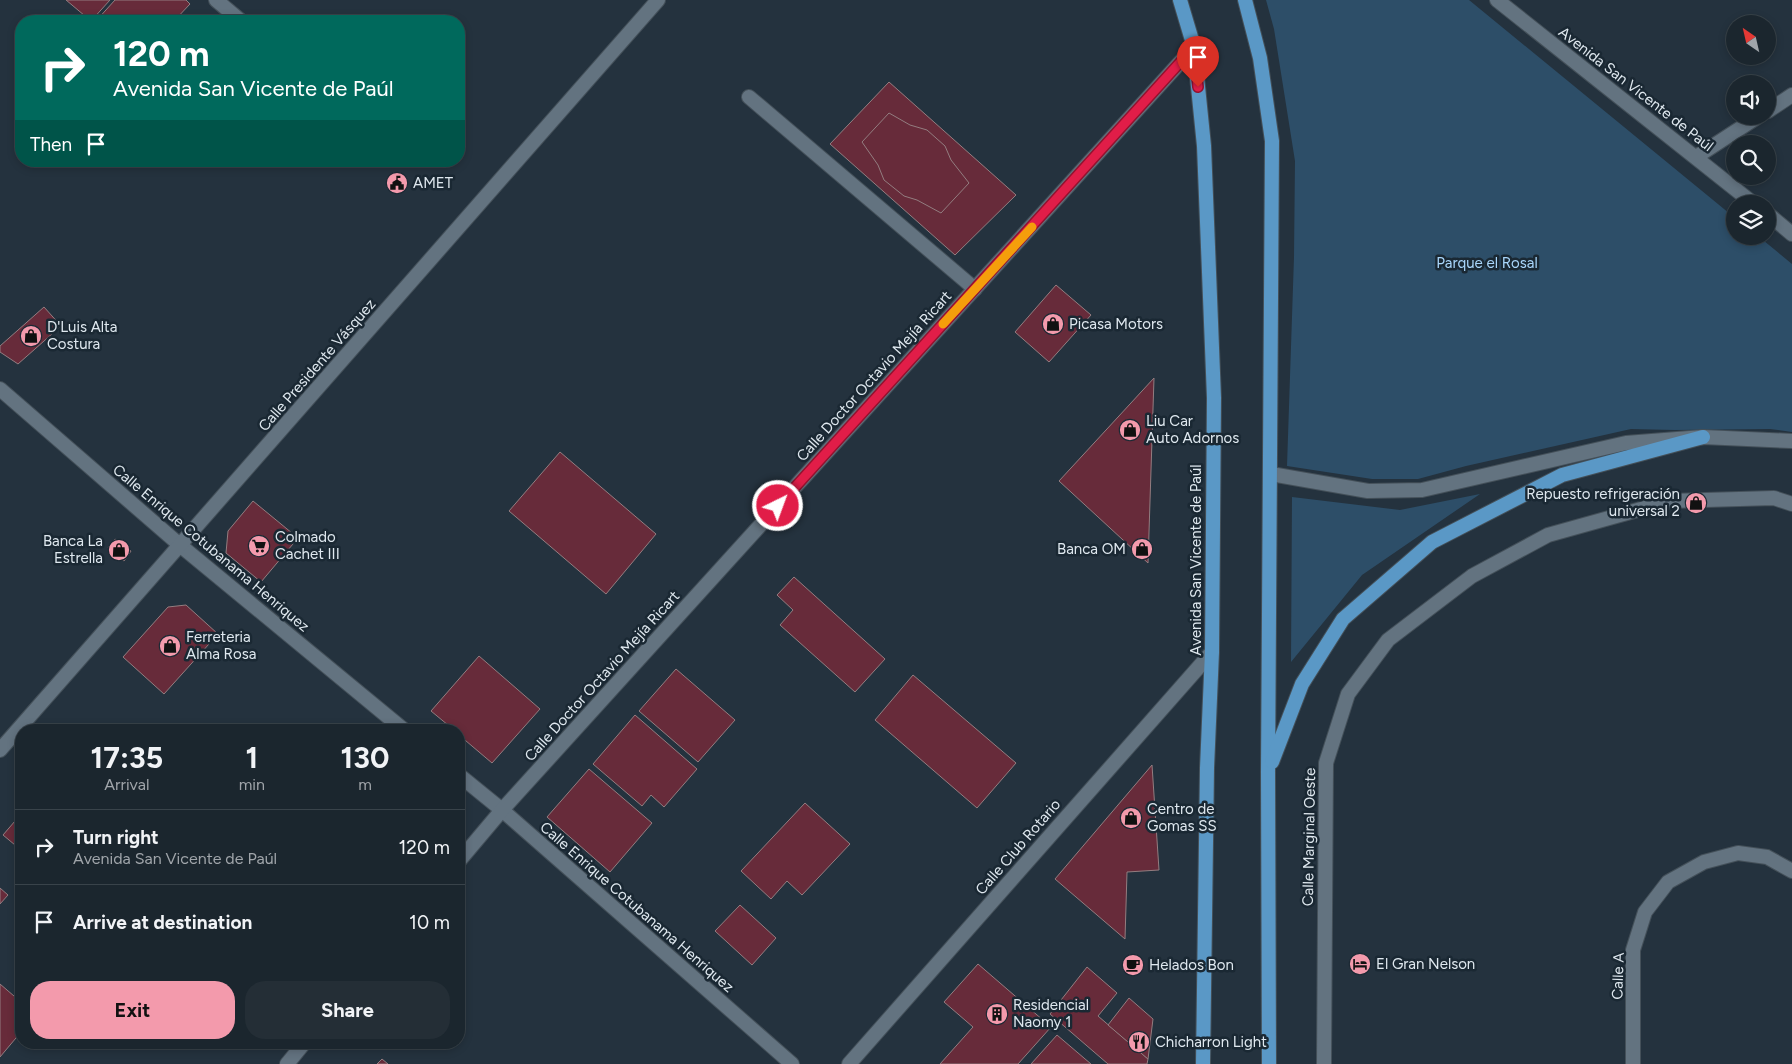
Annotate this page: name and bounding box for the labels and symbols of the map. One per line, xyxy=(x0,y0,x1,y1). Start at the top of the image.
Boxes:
north arrow xyxy=(1726,15,1776,65)
street label: Avenida San Vicente de Paúl xyxy=(1555,23,1717,155)
pin xyxy=(1177,36,1219,87)
public building icon: AMET xyxy=(385,171,409,195)
place label: AMET xyxy=(413,174,454,192)
park label: Parque el Rosal xyxy=(1436,254,1538,272)
street label: Calle Doctor Octavio Mejía Ricart xyxy=(793,287,955,465)
street label: Calle Presidente Vásquez xyxy=(255,295,379,435)
shop icon: Picasa Motors xyxy=(1041,312,1065,336)
place label: Picasa Motors xyxy=(1069,315,1163,333)
place label: D'Luis Alta Costura xyxy=(47,318,117,353)
shop icon: D'Luis Alta Costura xyxy=(19,324,43,348)
place label: Liu Car Auto Adornos xyxy=(1146,412,1239,447)
shop icon: Liu Car Auto Adornos xyxy=(1118,418,1142,442)
street label: Calle Enrique Cotubanama Henriquez xyxy=(109,460,313,636)
street label: Avenida San Vicente de Paúl xyxy=(1187,464,1205,656)
position arrow xyxy=(751,479,803,531)
place label: Repuesto refrigeración universal 2 xyxy=(1526,485,1680,520)
shop icon: Repuesto refrigeración universal 2 xyxy=(1684,491,1708,515)
place label: Colmado Cachet III xyxy=(275,528,340,563)
place label: Banca La Estrella xyxy=(43,532,103,567)
supermarket icon: Colmado Cachet III xyxy=(247,534,271,558)
shop icon: Banca OM xyxy=(1130,537,1154,561)
shop icon: Banca La Estrella xyxy=(107,538,131,562)
place label: Banca OM xyxy=(1057,540,1126,558)
street label: Calle Doctor Octavio Mejía Ricart xyxy=(521,587,683,765)
place label: Ferreteria Alma Rosa xyxy=(186,628,256,663)
shop icon: Ferreteria Alma Rosa xyxy=(158,634,182,658)
street label: Calle Marginal Oeste xyxy=(1299,768,1319,906)
street label: Calle Club Rotario xyxy=(972,795,1065,898)
place label: Centro de Gomas SS xyxy=(1147,800,1217,835)
shop icon: Centro de Gomas SS xyxy=(1119,806,1143,830)
street label: Calle Enrique Cotubanama Henriquez xyxy=(536,818,738,996)
hotel icon: El Gran Nelson xyxy=(1348,952,1372,976)
street label: Calle A xyxy=(1608,952,1628,1000)
cafe icon: Helados Bon xyxy=(1121,953,1145,977)
place label: El Gran Nelson xyxy=(1376,955,1475,973)
place label: Helados Bon xyxy=(1149,956,1234,974)
place label: Residencial Naomy 1 xyxy=(1013,996,1089,1031)
building icon: Residencial Naomy 1 xyxy=(985,1002,1009,1026)
restaurant icon: Chicharron Light xyxy=(1127,1030,1151,1054)
place label: Chicharron Light xyxy=(1155,1033,1267,1051)

